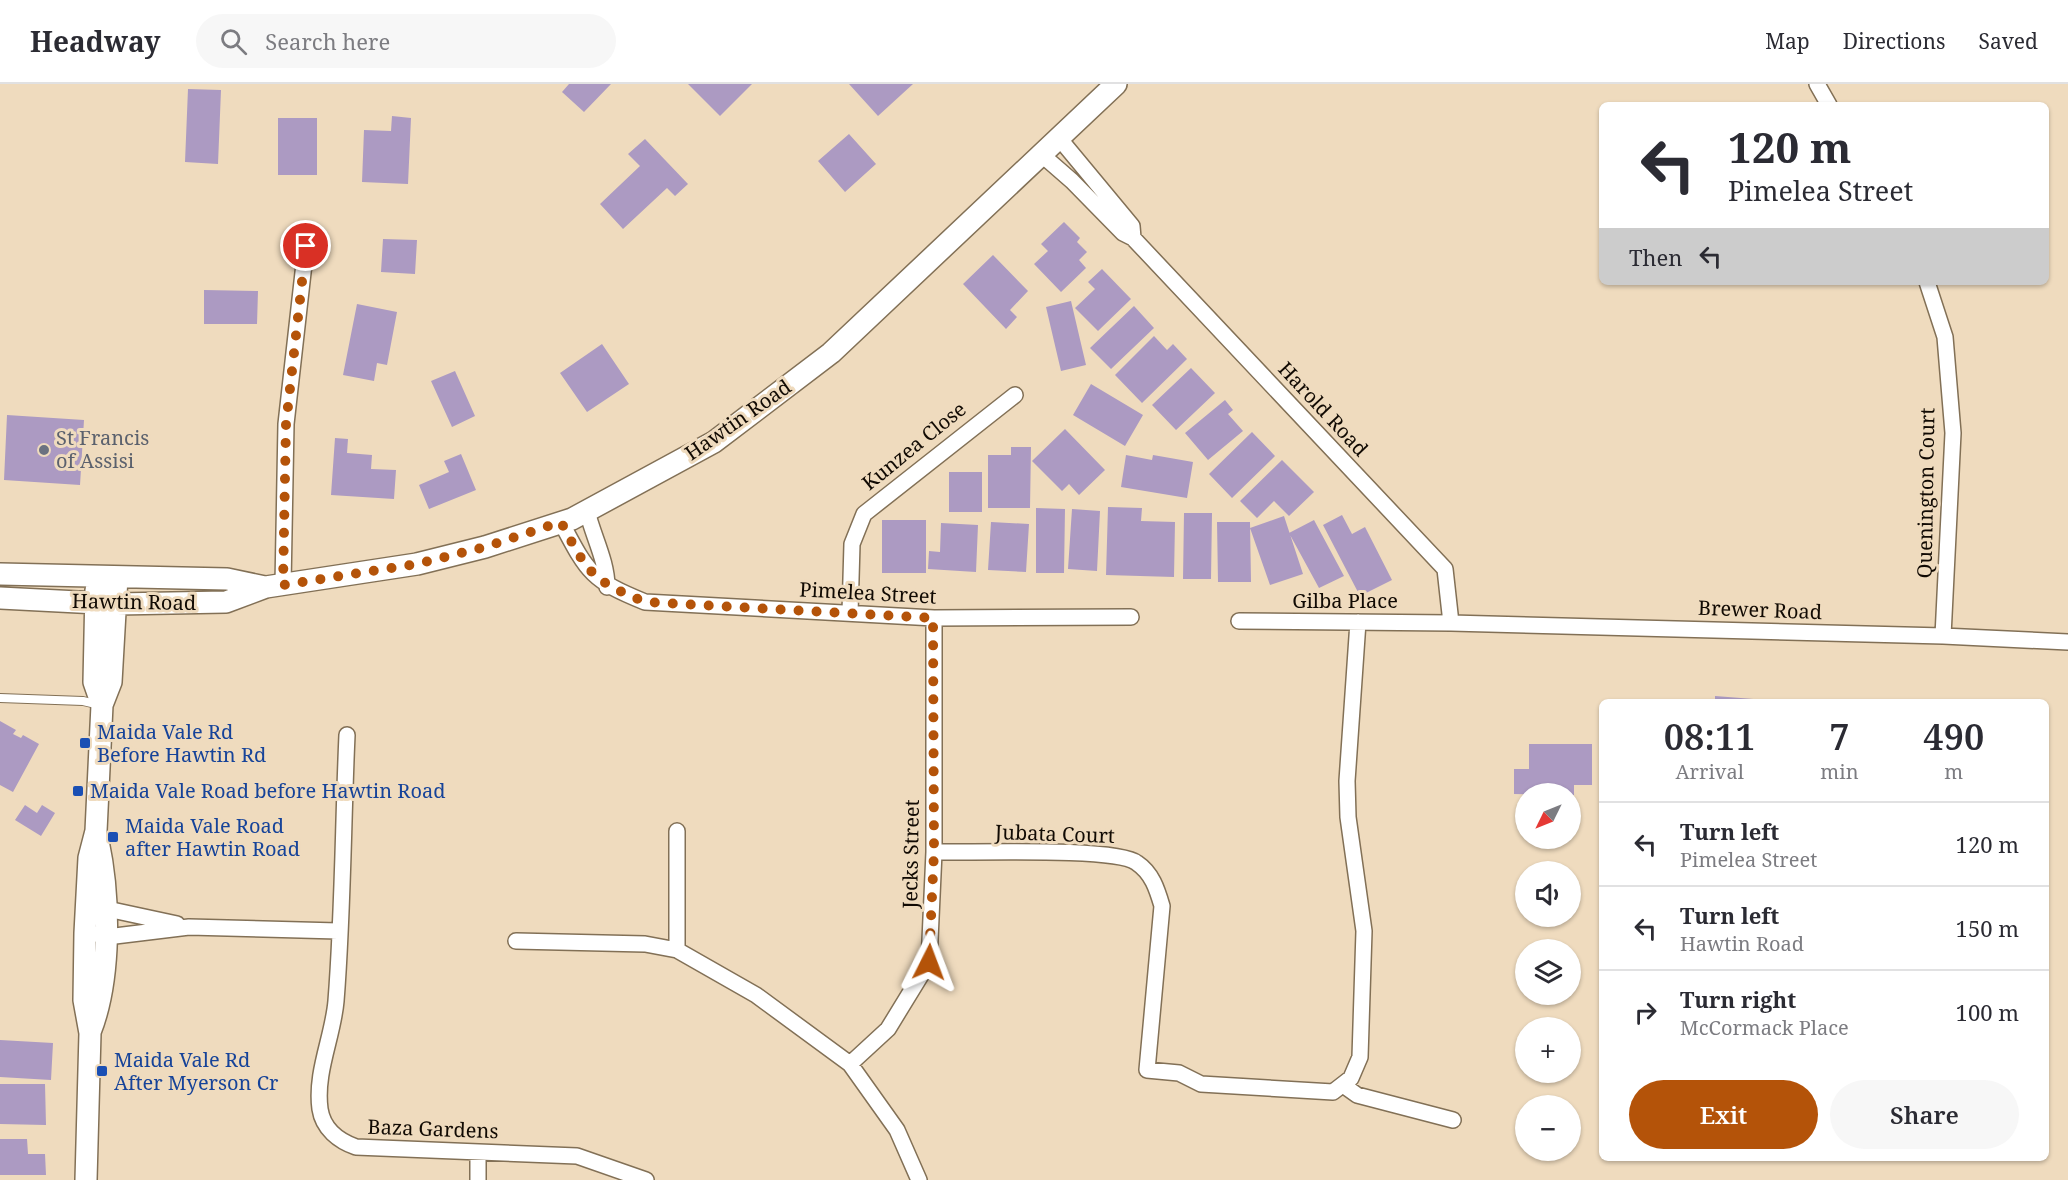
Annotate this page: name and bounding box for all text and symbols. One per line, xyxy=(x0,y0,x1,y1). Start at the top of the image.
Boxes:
search box xyxy=(196,14,616,68)
text: Headway xyxy=(30,22,160,60)
icon: search xyxy=(217,25,250,58)
text: Search here xyxy=(265,26,390,56)
text: Map xyxy=(1765,27,1810,55)
text: Directions xyxy=(1843,27,1945,55)
text: Saved xyxy=(1978,27,2038,55)
text: 120 m xyxy=(1728,118,1852,175)
icon: left xyxy=(1629,126,1707,204)
text: Pimelea Street xyxy=(1728,172,1913,209)
pin xyxy=(280,220,331,271)
icon: arrive xyxy=(289,229,322,262)
icon: left xyxy=(1694,240,1727,273)
text: Then xyxy=(1629,242,1682,272)
street label: Harold Road xyxy=(1273,356,1374,462)
street label: Hawtin Road xyxy=(679,373,796,466)
street label: Kunzea Close xyxy=(856,395,971,496)
street label: Quenington Court xyxy=(1911,407,1940,579)
place label: St Francis of Assisi xyxy=(56,424,149,474)
marker: St Francis of Assisi xyxy=(37,443,51,457)
street label: Pimelea Street xyxy=(799,575,937,610)
street label: Hawtin Road xyxy=(72,587,196,616)
street label: Gilba Place xyxy=(1292,587,1398,614)
street label: Brewer Road xyxy=(1698,594,1822,625)
text: 08:11 xyxy=(1664,712,1756,761)
text: 7 xyxy=(1829,712,1850,761)
text: 490 xyxy=(1923,712,1984,761)
place label: Maida Vale Rd Before Hawtin Rd xyxy=(97,718,266,768)
marker: Maida Vale Rd Before Hawtin Rd xyxy=(78,736,92,750)
text: Arrival xyxy=(1675,758,1744,785)
text: min xyxy=(1820,758,1859,785)
text: m xyxy=(1944,758,1963,785)
place label: Maida Vale Road before Hawtin Road xyxy=(90,777,446,804)
north arrow xyxy=(1515,783,1581,849)
map controls xyxy=(1515,783,1581,1161)
marker: Maida Vale Road before Hawtin Road xyxy=(71,784,85,798)
street label: Jecks Street xyxy=(896,799,925,910)
place label: Maida Vale Road after Hawtin Road xyxy=(125,812,300,862)
text: Turn left xyxy=(1680,816,1779,846)
street label: Jubata Court xyxy=(994,818,1115,849)
icon: left xyxy=(1629,828,1662,861)
text: 120 m xyxy=(1956,829,2019,859)
marker: Maida Vale Road after Hawtin Road xyxy=(106,830,120,844)
text: Pimelea Street xyxy=(1680,846,1817,873)
button: sound xyxy=(1515,861,1581,927)
text: Turn left xyxy=(1680,900,1779,930)
icon: left xyxy=(1629,912,1662,945)
text: 150 m xyxy=(1956,913,2019,943)
position arrow xyxy=(897,930,961,994)
text: Hawtin Road xyxy=(1680,930,1804,957)
button: layers xyxy=(1515,939,1581,1005)
text: Turn right xyxy=(1680,984,1796,1014)
icon: right xyxy=(1629,996,1662,1029)
text: 100 m xyxy=(1956,997,2019,1027)
text: McCormack Place xyxy=(1680,1014,1849,1041)
button: + xyxy=(1515,1017,1581,1083)
place label: Maida Vale Rd After Myerson Cr xyxy=(114,1046,279,1096)
marker: Maida Vale Rd After Myerson Cr xyxy=(95,1064,109,1078)
button: Exit xyxy=(1629,1080,1818,1149)
button: Share xyxy=(1830,1080,2019,1149)
button: − xyxy=(1515,1095,1581,1161)
street label: Baza Gardens xyxy=(367,1113,499,1144)

